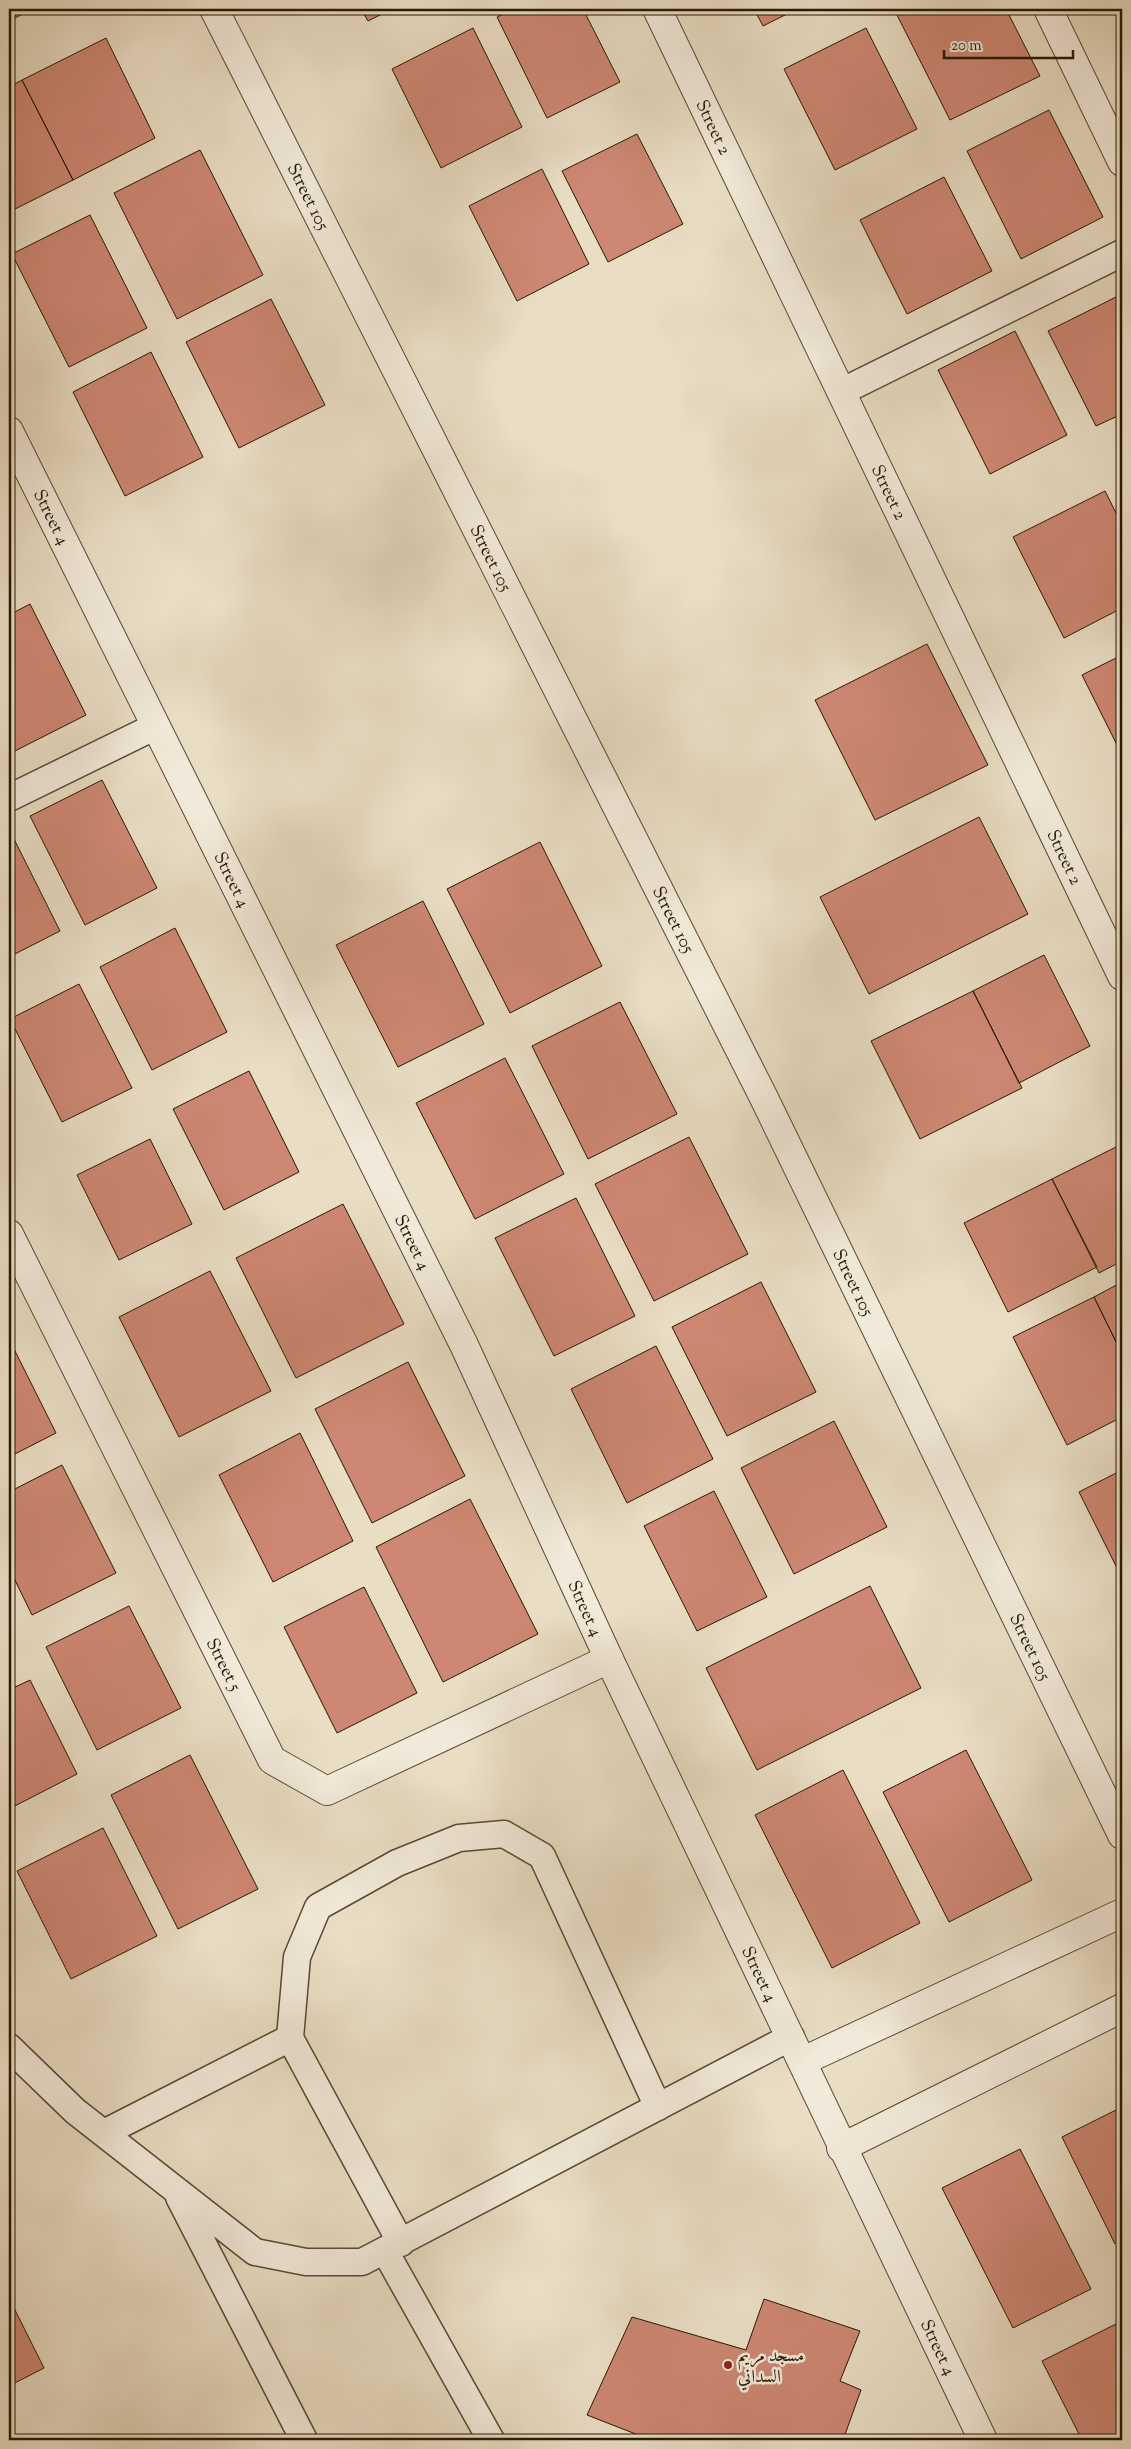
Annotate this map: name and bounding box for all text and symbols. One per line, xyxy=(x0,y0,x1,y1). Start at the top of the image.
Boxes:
scale bar xyxy=(944,28,1072,60)
text: 20 m xyxy=(951,36,982,57)
street label: Street 2 xyxy=(688,96,737,161)
street label: Street 105 xyxy=(279,159,335,235)
street label: Street 2 xyxy=(863,461,912,526)
street label: Street 4 xyxy=(25,485,75,550)
street label: Street 105 xyxy=(462,521,517,597)
street label: Street 2 xyxy=(1039,826,1088,891)
street label: Street 4 xyxy=(206,848,255,913)
street label: Street 105 xyxy=(644,882,700,958)
street label: Street 4 xyxy=(386,1211,436,1275)
street label: Street 105 xyxy=(824,1245,879,1321)
street label: Street 4 xyxy=(560,1577,608,1642)
street label: Street 105 xyxy=(1001,1610,1056,1686)
street label: Street 5 xyxy=(198,1634,247,1696)
street label: Street 4 xyxy=(733,1942,783,2007)
street label: Street 4 xyxy=(912,2316,961,2381)
place label: مسجد مريم السداني xyxy=(738,2344,804,2391)
marker: مسجد مريم السداني xyxy=(722,2359,734,2371)

